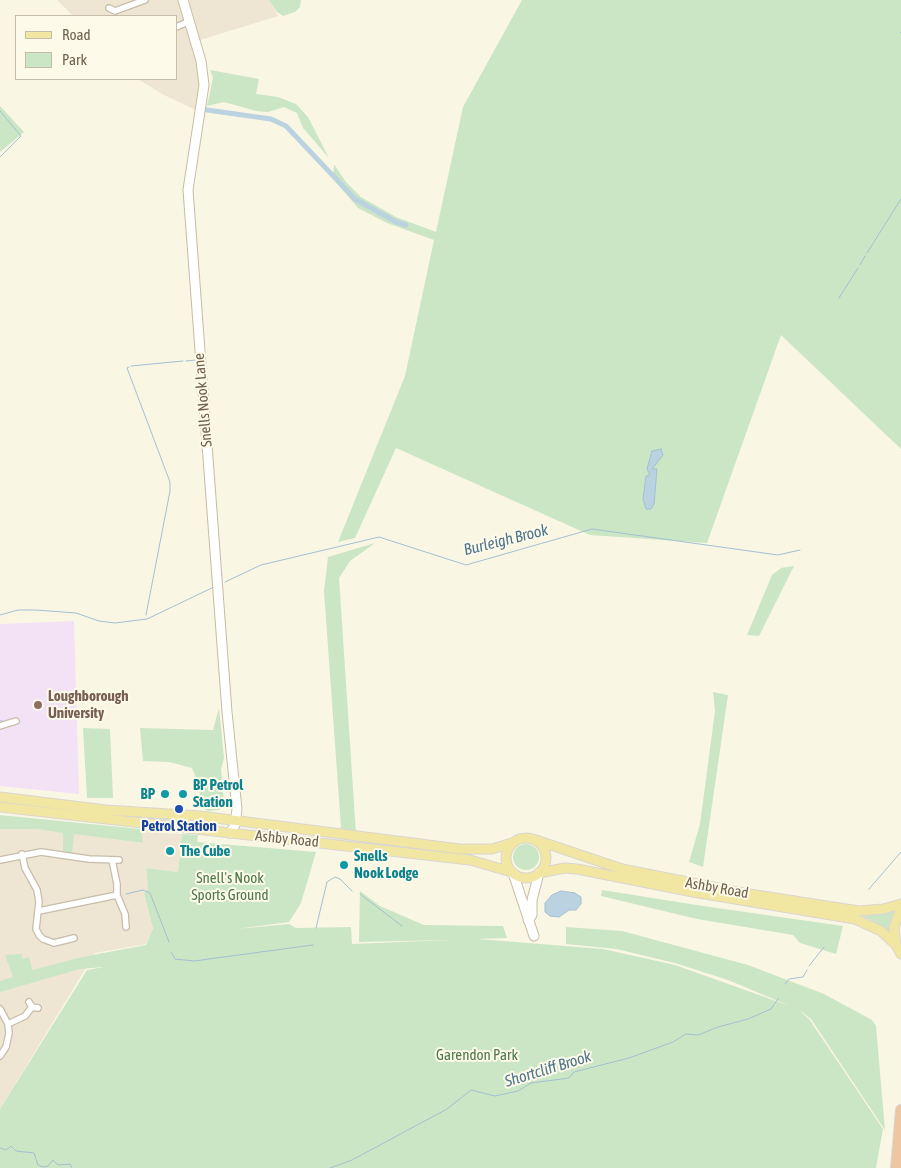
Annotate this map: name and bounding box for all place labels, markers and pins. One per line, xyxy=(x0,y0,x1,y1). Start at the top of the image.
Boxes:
place label: Loughborough University xyxy=(48,687,128,722)
marker: Loughborough University xyxy=(32,699,44,711)
place label: BP Petrol Station xyxy=(193,776,243,811)
place label: BP xyxy=(141,785,155,803)
marker: BP xyxy=(159,788,171,800)
marker: BP Petrol Station xyxy=(177,788,189,800)
marker: Petrol Station xyxy=(173,803,185,815)
place label: Petrol Station xyxy=(141,817,217,835)
place label: The Cube xyxy=(180,842,230,860)
marker: The Cube xyxy=(164,845,176,857)
place label: Snells Nook Lodge xyxy=(354,847,419,882)
marker: Snells Nook Lodge xyxy=(338,859,350,871)

